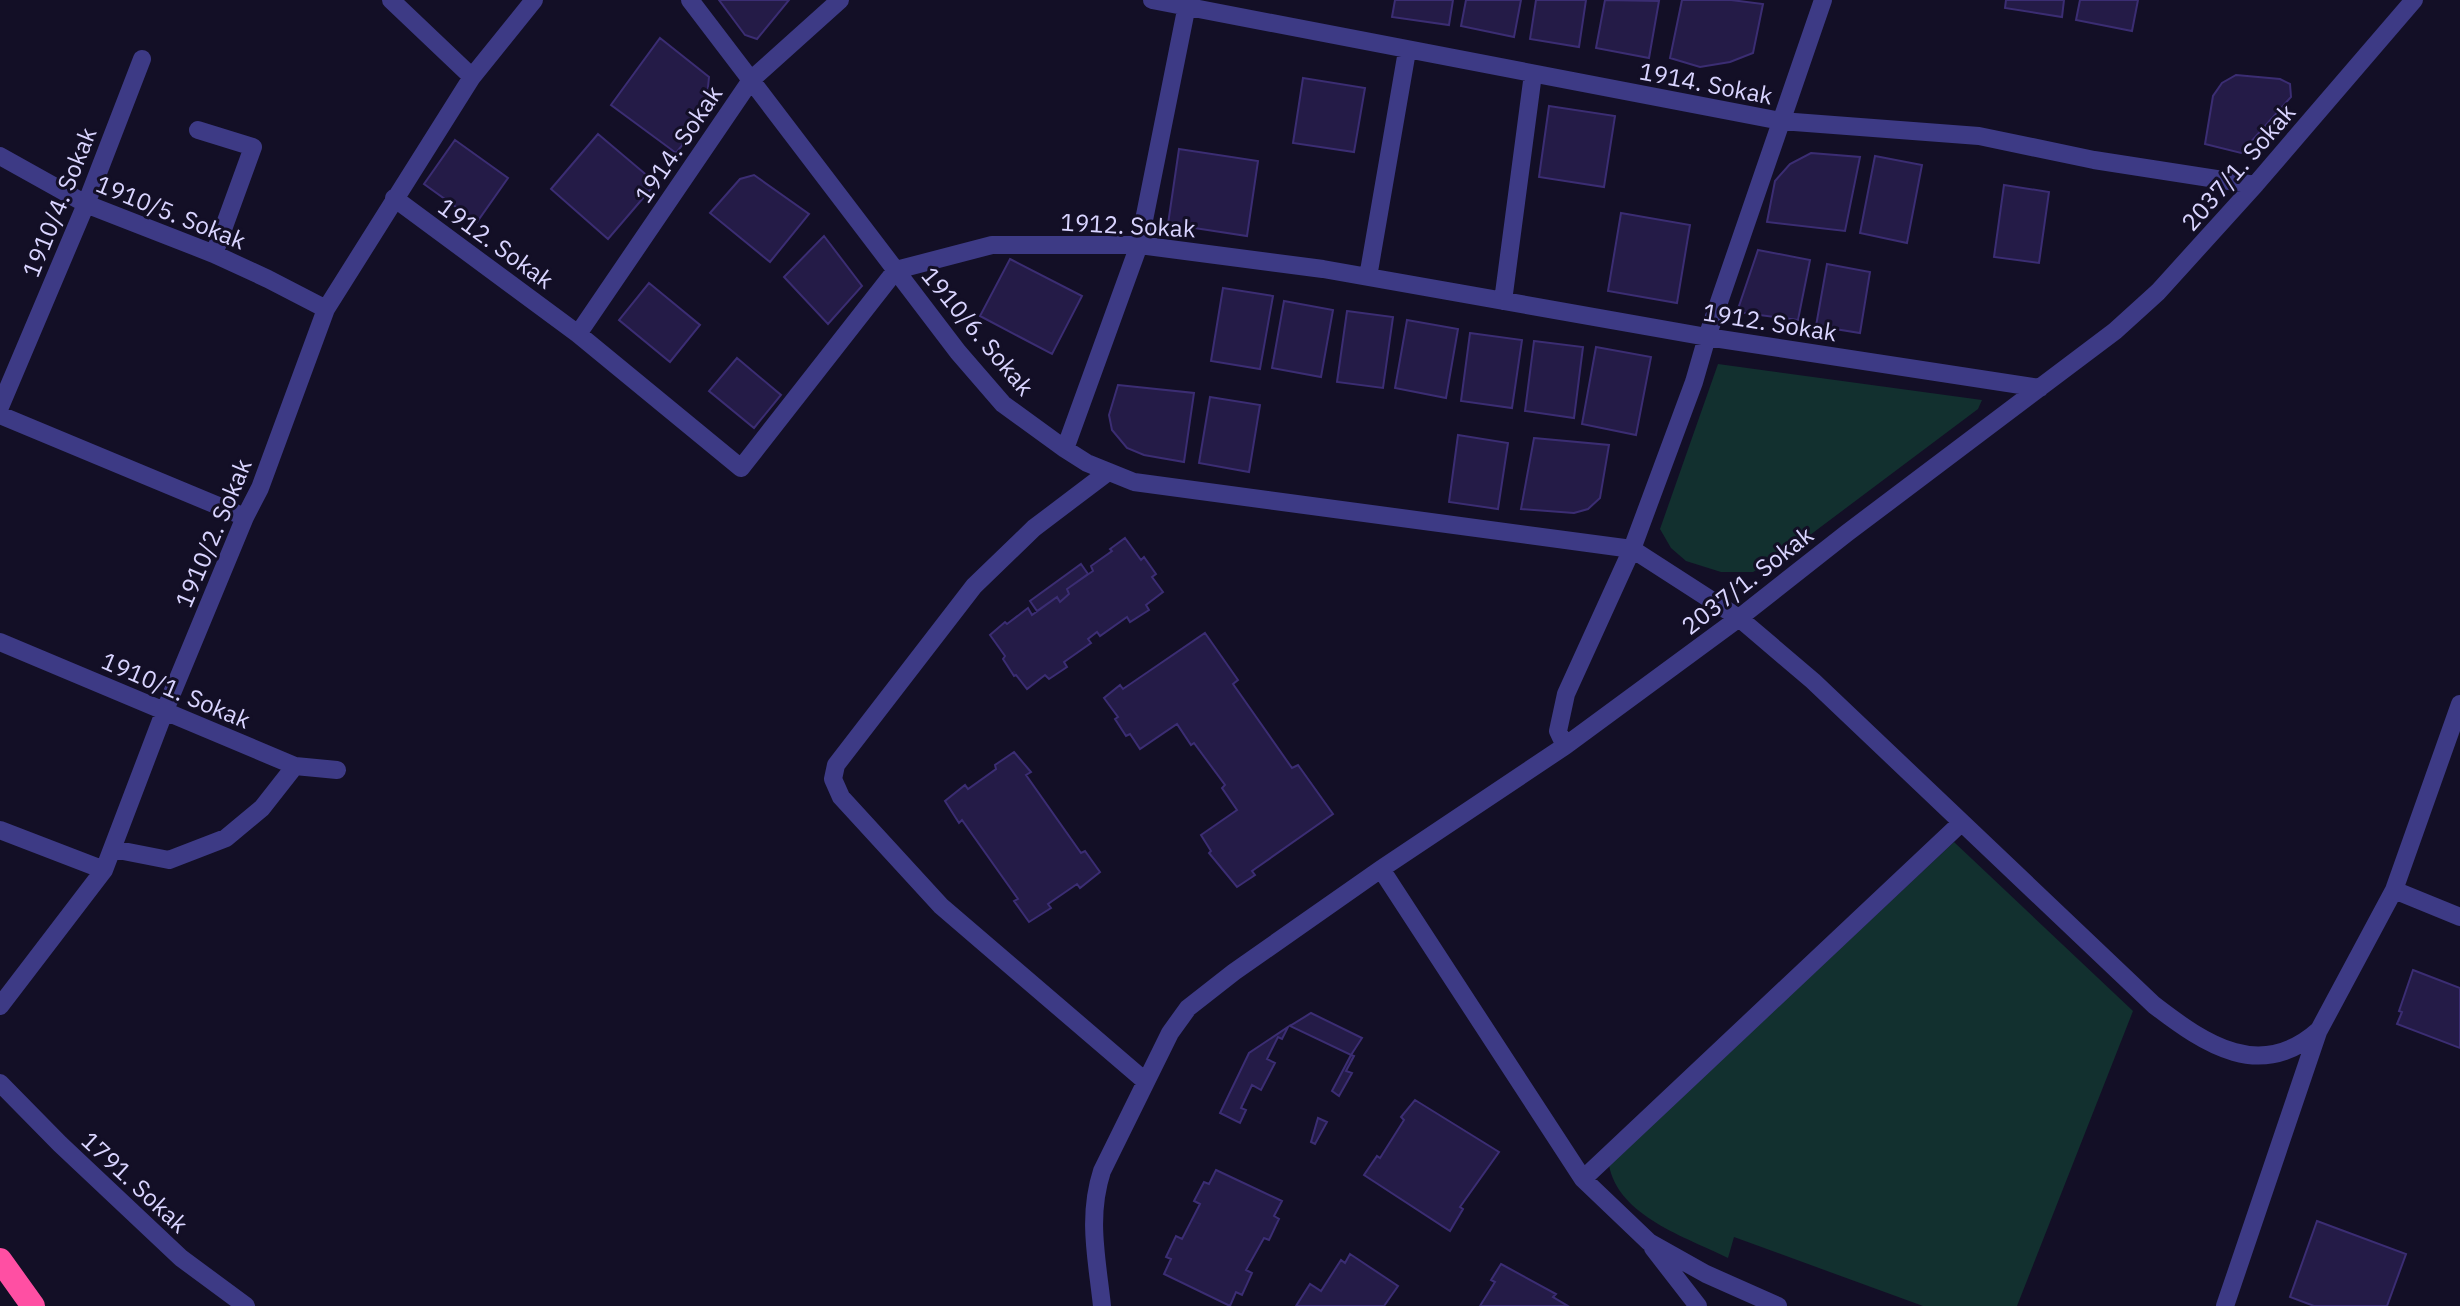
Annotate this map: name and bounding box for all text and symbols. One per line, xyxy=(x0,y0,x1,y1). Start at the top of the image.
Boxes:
street label: 1914. Sokak xyxy=(1637,54,1776,112)
street label: 1914. Sokak xyxy=(627,79,729,209)
street label: 2037/1. Sokak xyxy=(2174,96,2302,237)
street label: 1910/4. Sokak xyxy=(14,122,104,282)
street label: 1910/5. Sokak xyxy=(91,167,251,257)
street label: 1912. Sokak xyxy=(432,190,560,296)
street label: 1912. Sokak xyxy=(1060,205,1197,245)
street label: 1910/6. Sokak xyxy=(915,260,1042,402)
street label: 1912. Sokak xyxy=(1701,296,1840,348)
street label: 1910/2. Sokak xyxy=(167,453,259,612)
street label: 2037/1. Sokak xyxy=(1675,518,1820,641)
street label: 1910/1. Sokak xyxy=(97,644,256,736)
street label: 1791. Sokak xyxy=(75,1124,196,1240)

